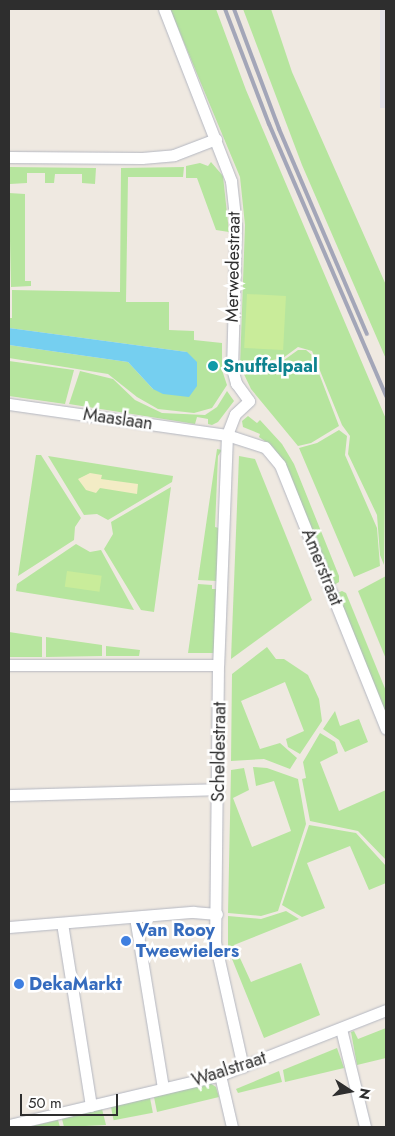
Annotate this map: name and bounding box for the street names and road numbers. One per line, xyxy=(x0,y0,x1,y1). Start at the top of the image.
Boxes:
street label: Merwedestraat xyxy=(221,211,245,323)
street label: Maaslaan xyxy=(82,403,154,435)
street label: Amerstraat xyxy=(297,526,347,608)
street label: Scheldestraat xyxy=(207,702,231,802)
street label: Waalstraat xyxy=(189,1047,269,1091)

